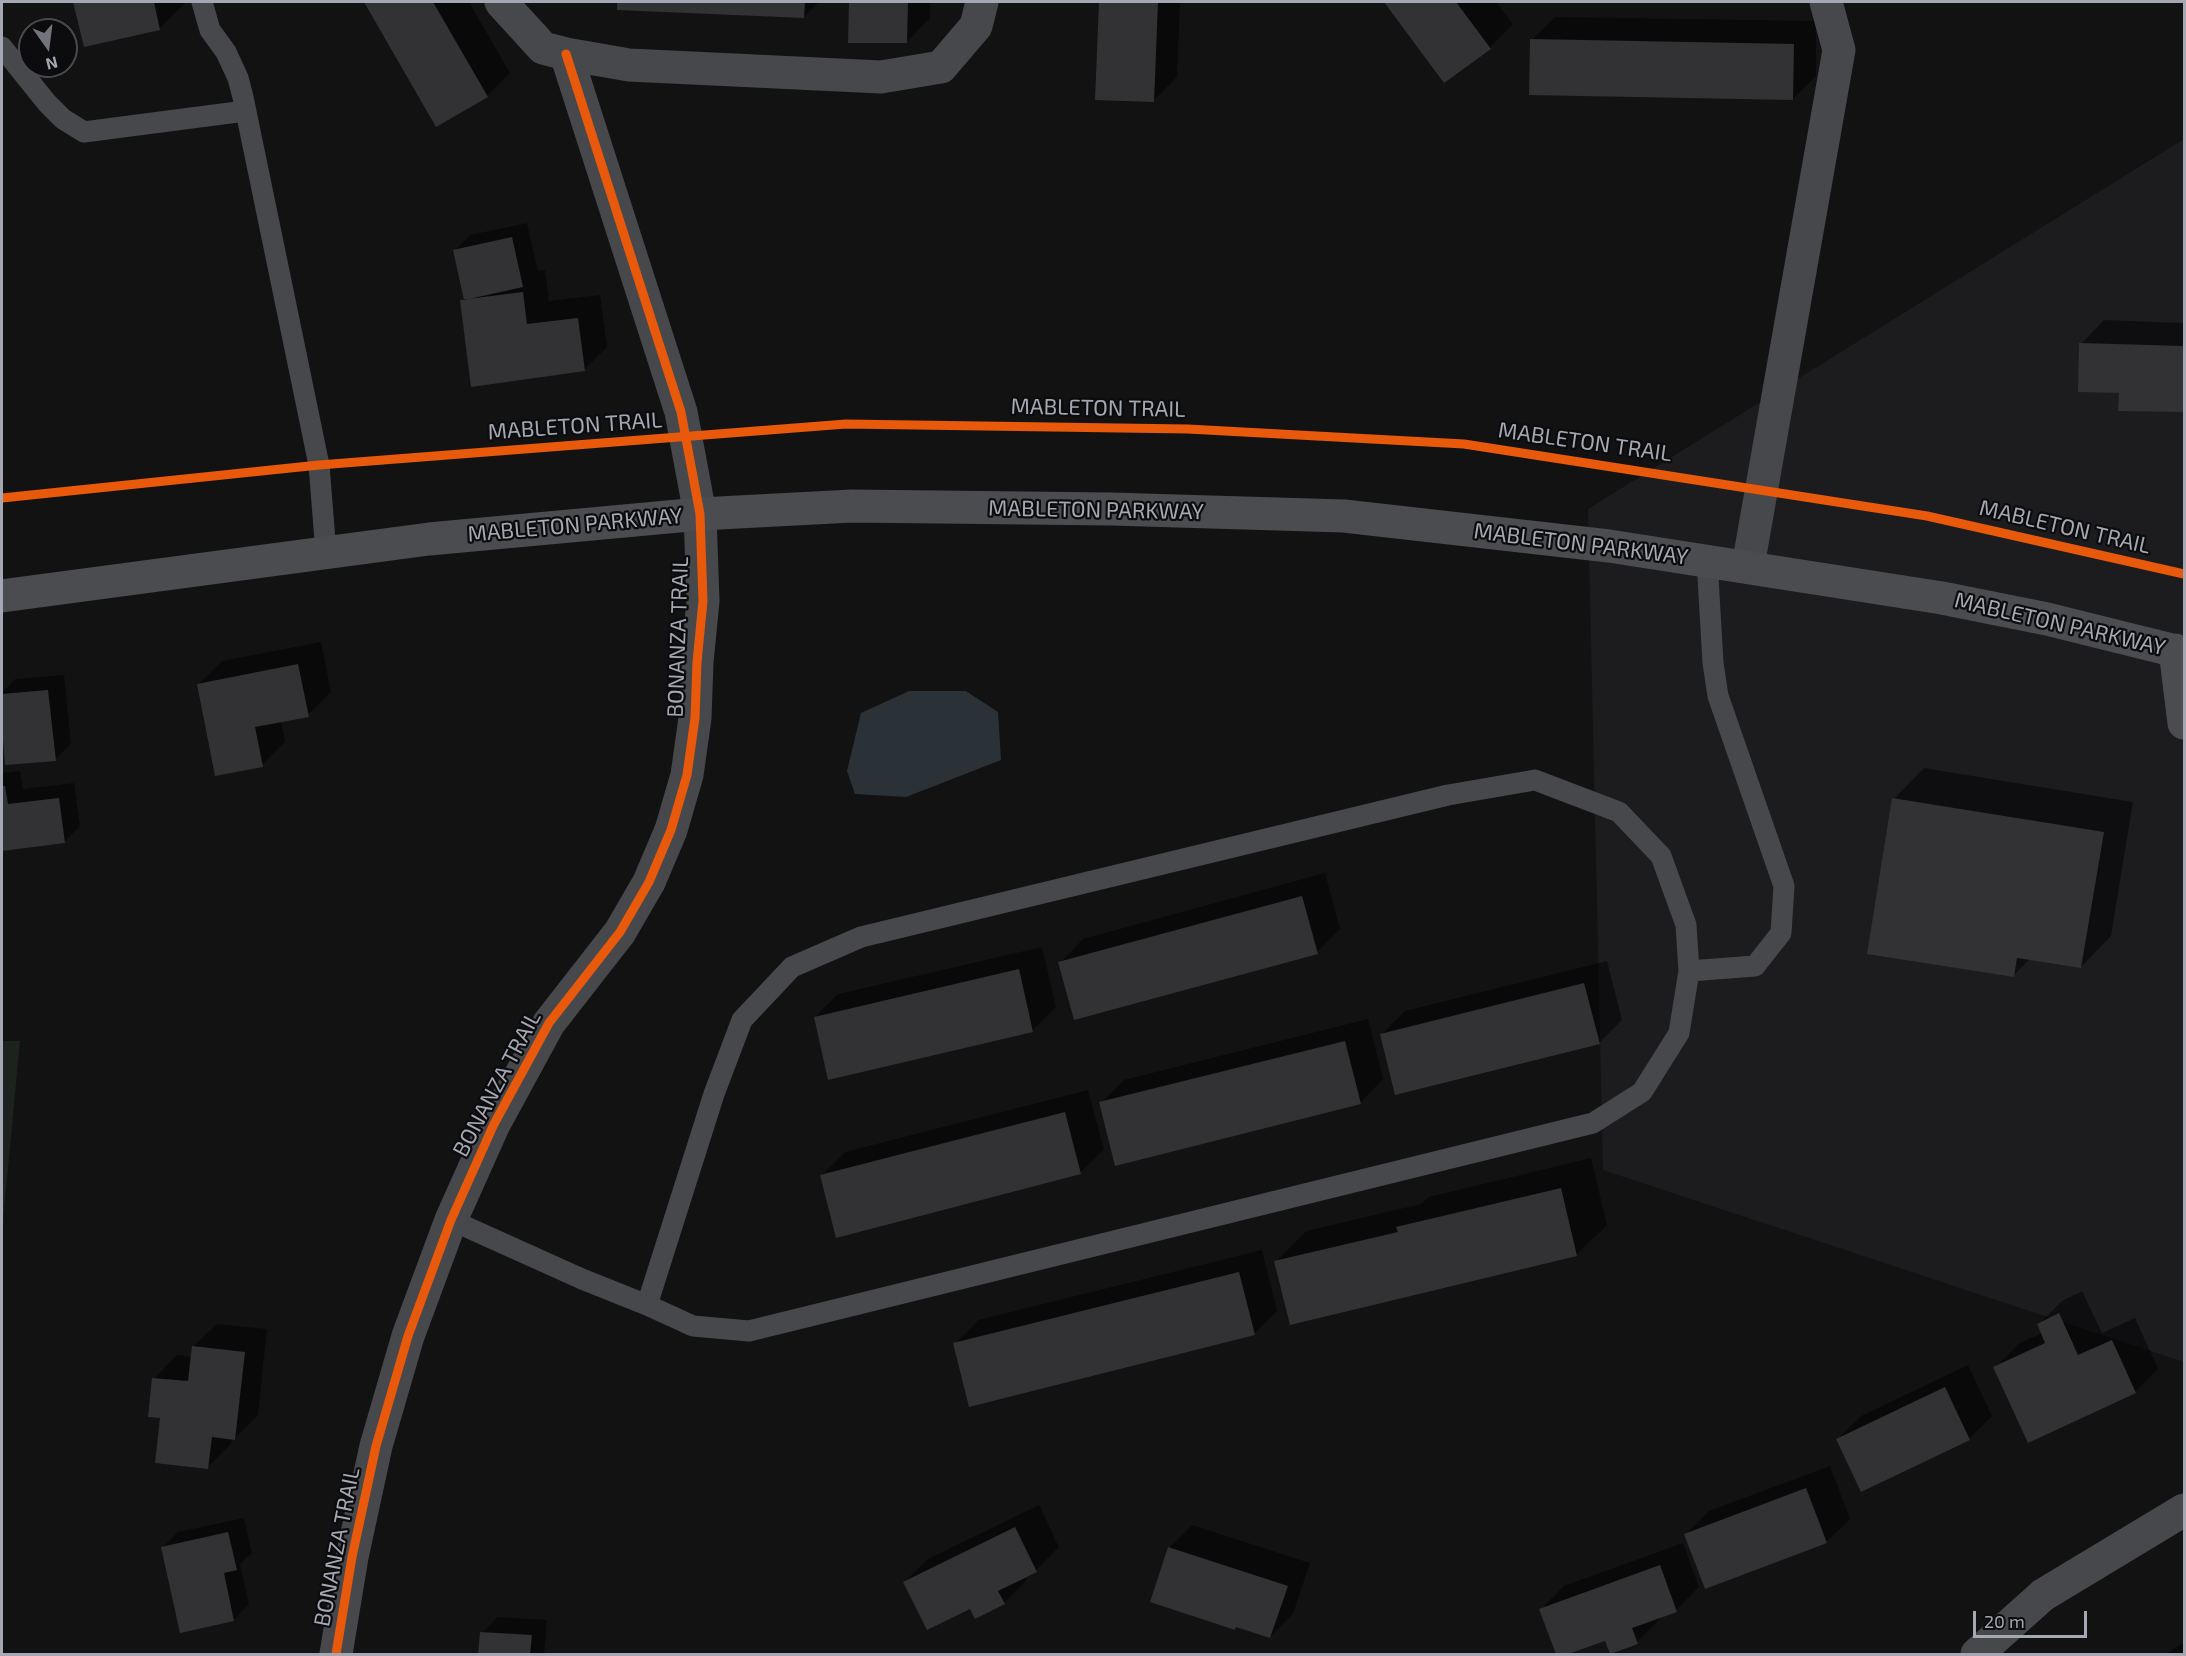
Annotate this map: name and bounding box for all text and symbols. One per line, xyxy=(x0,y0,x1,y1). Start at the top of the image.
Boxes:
north arrow xyxy=(18,18,78,78)
text: N xyxy=(44,53,60,75)
street label: MABLETON TRAIL xyxy=(1010,393,1186,423)
street label: MABLETON TRAIL xyxy=(487,407,663,445)
street label: MABLETON TRAIL xyxy=(1497,417,1673,467)
street label: MABLETON TRAIL xyxy=(1977,494,2153,560)
street label: MABLETON PARKWAY xyxy=(988,495,1204,525)
street label: MABLETON PARKWAY xyxy=(466,502,684,548)
street label: MABLETON PARKWAY xyxy=(1472,518,1690,570)
street label: BONANZA TRAIL xyxy=(662,556,694,718)
street label: MABLETON PARKWAY xyxy=(1952,587,2168,661)
street label: BONANZA TRAIL xyxy=(448,1007,546,1161)
street label: BONANZA TRAIL xyxy=(309,1465,365,1629)
scale bar xyxy=(1976,1599,2090,1637)
text: 20 m xyxy=(1984,1610,2025,1632)

